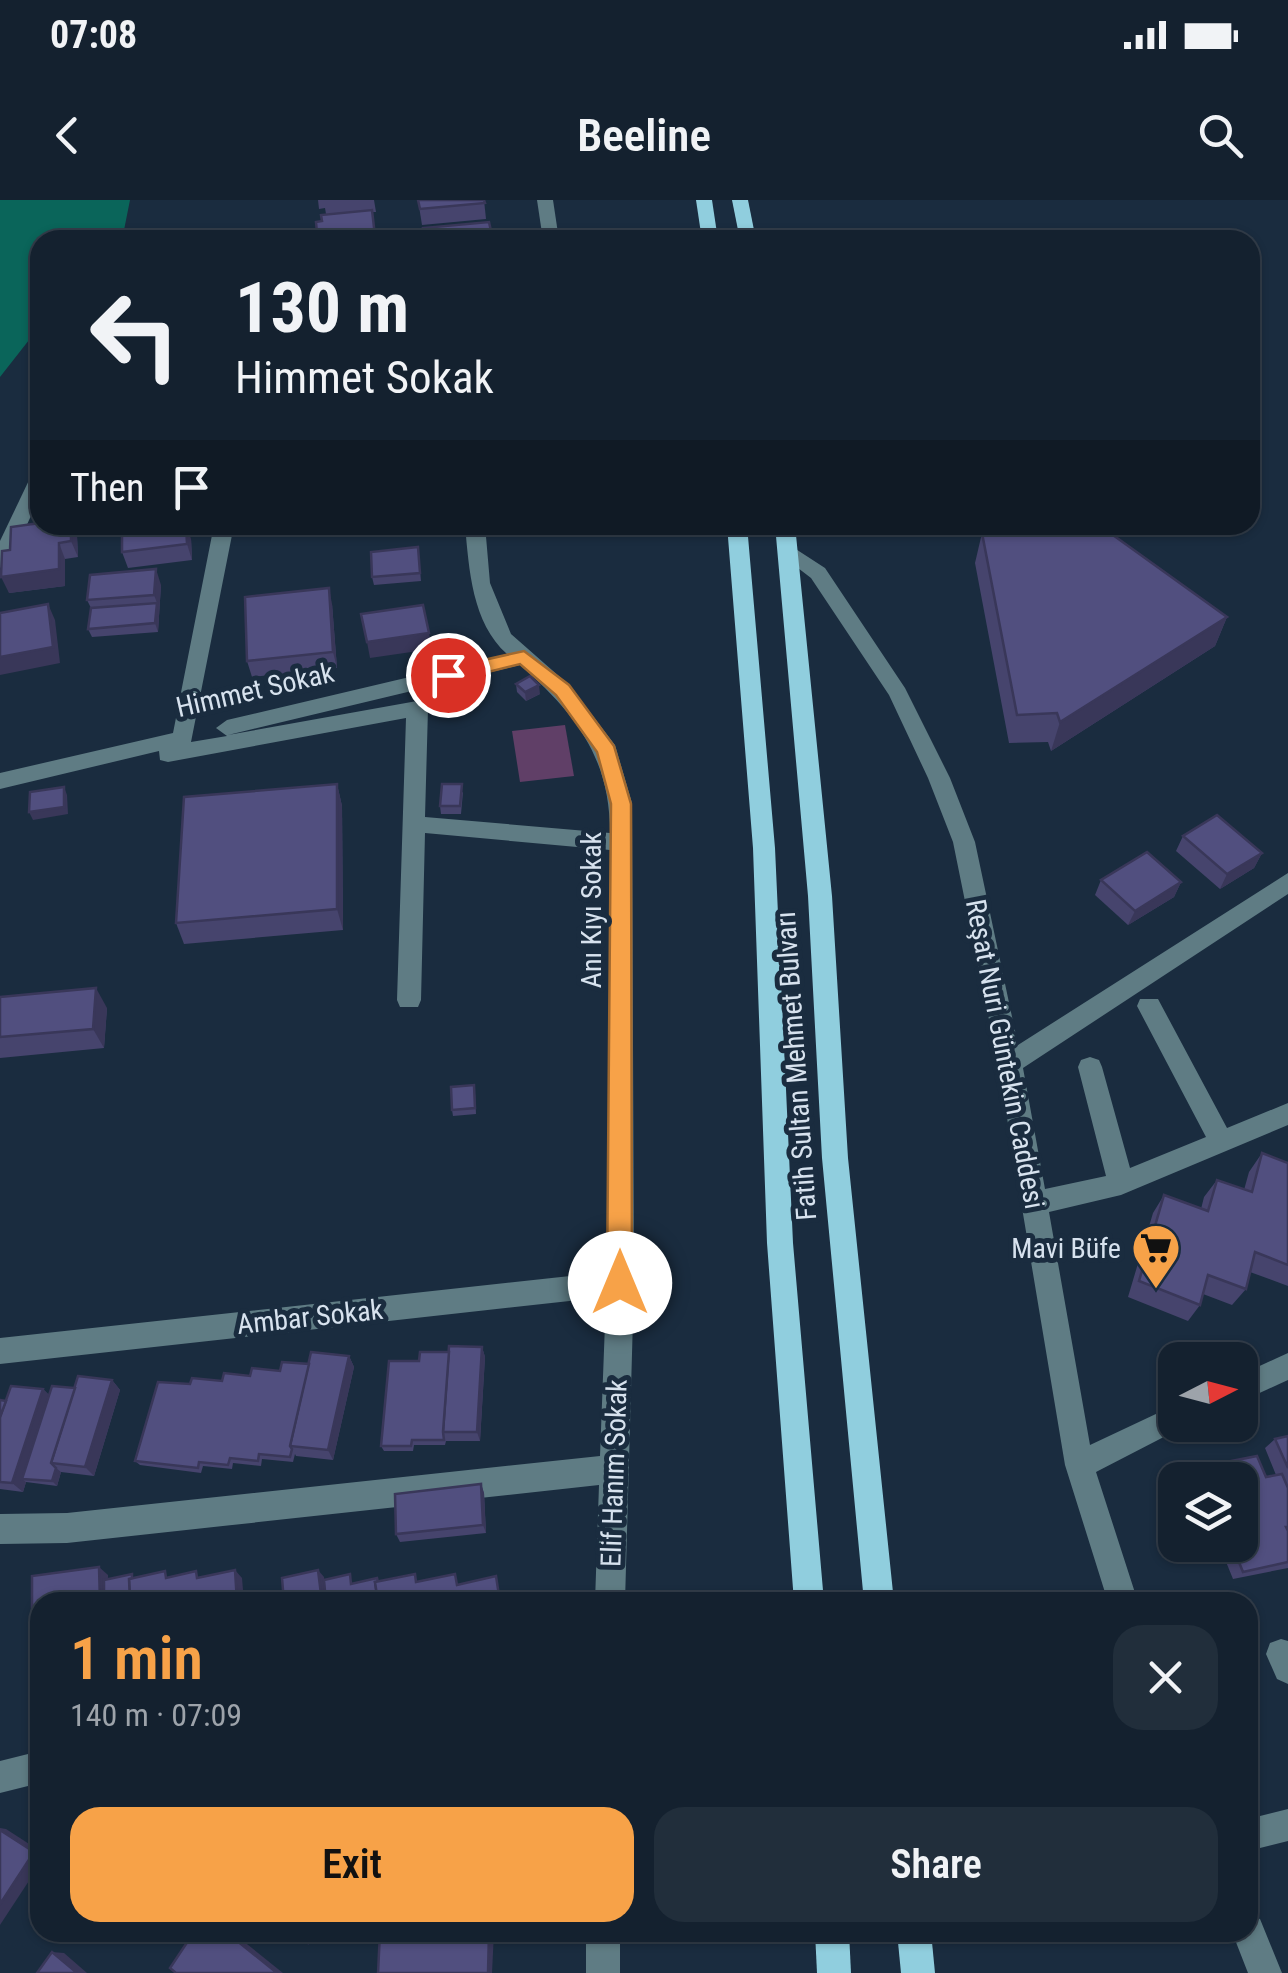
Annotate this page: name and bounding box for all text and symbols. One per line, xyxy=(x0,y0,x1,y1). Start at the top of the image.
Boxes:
text: 07:08 xyxy=(50,13,137,57)
icon: back xyxy=(40,108,95,163)
icon: search xyxy=(1193,108,1248,163)
text: Beeline xyxy=(577,109,711,162)
text: 130 m xyxy=(235,267,409,349)
icon: left xyxy=(70,270,200,400)
text: Himmet Sokak xyxy=(235,351,494,404)
icon: arrive xyxy=(164,460,219,515)
text: Then xyxy=(70,466,144,510)
pin xyxy=(406,633,491,718)
icon: arrive xyxy=(421,648,476,703)
street label: Himmet Sokak xyxy=(173,656,338,724)
street label: Anı Kıyı Sokak xyxy=(575,831,608,988)
street label: Reşat Nuri Güntekin Caddesi xyxy=(959,896,1051,1212)
street label: Fatih Sultan Mehmet Bulvarı xyxy=(769,910,823,1222)
supermarket icon: Mavi Büfe xyxy=(1130,1222,1182,1290)
position arrow xyxy=(568,1231,672,1335)
place label: Mavi Büfe xyxy=(1011,1232,1121,1265)
street label: Ambar Sokak xyxy=(235,1293,385,1341)
north arrow xyxy=(1158,1342,1258,1442)
map controls xyxy=(1158,1342,1258,1562)
street label: Elif Hanım Sokak xyxy=(594,1378,634,1567)
button: layers xyxy=(1158,1462,1258,1562)
text: 1 min xyxy=(70,1623,203,1694)
button: close xyxy=(1113,1625,1218,1730)
text: 140 m · 07:09 xyxy=(70,1696,242,1734)
button: Exit xyxy=(70,1807,634,1922)
button: Share xyxy=(654,1807,1218,1922)

